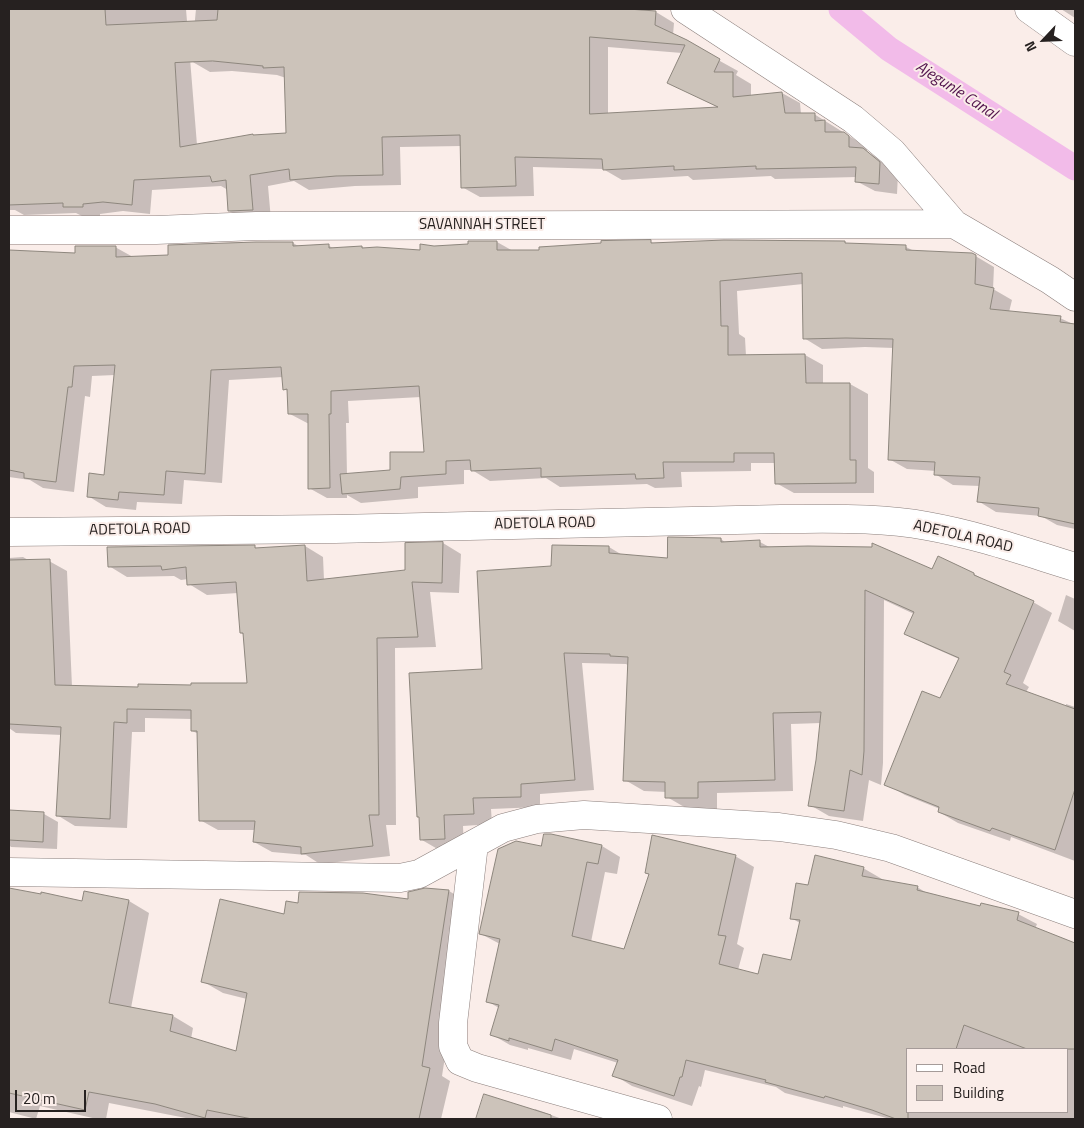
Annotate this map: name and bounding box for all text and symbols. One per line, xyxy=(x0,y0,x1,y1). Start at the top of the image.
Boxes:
north arrow xyxy=(1019,15,1069,65)
text: N xyxy=(1018,38,1042,55)
water label: Ajegunle Canal xyxy=(912,58,1000,124)
street label: SAVANNAH STREET xyxy=(419,216,545,234)
street label: ADETOLA ROAD xyxy=(494,514,596,534)
street label: ADETOLA ROAD xyxy=(912,517,1014,557)
street label: ADETOLA ROAD xyxy=(89,520,191,540)
legend xyxy=(906,1048,1069,1113)
text: Road xyxy=(953,1056,985,1079)
scale bar xyxy=(18,1080,89,1112)
text: Building xyxy=(953,1081,1004,1104)
text: 20 m xyxy=(23,1087,56,1110)

